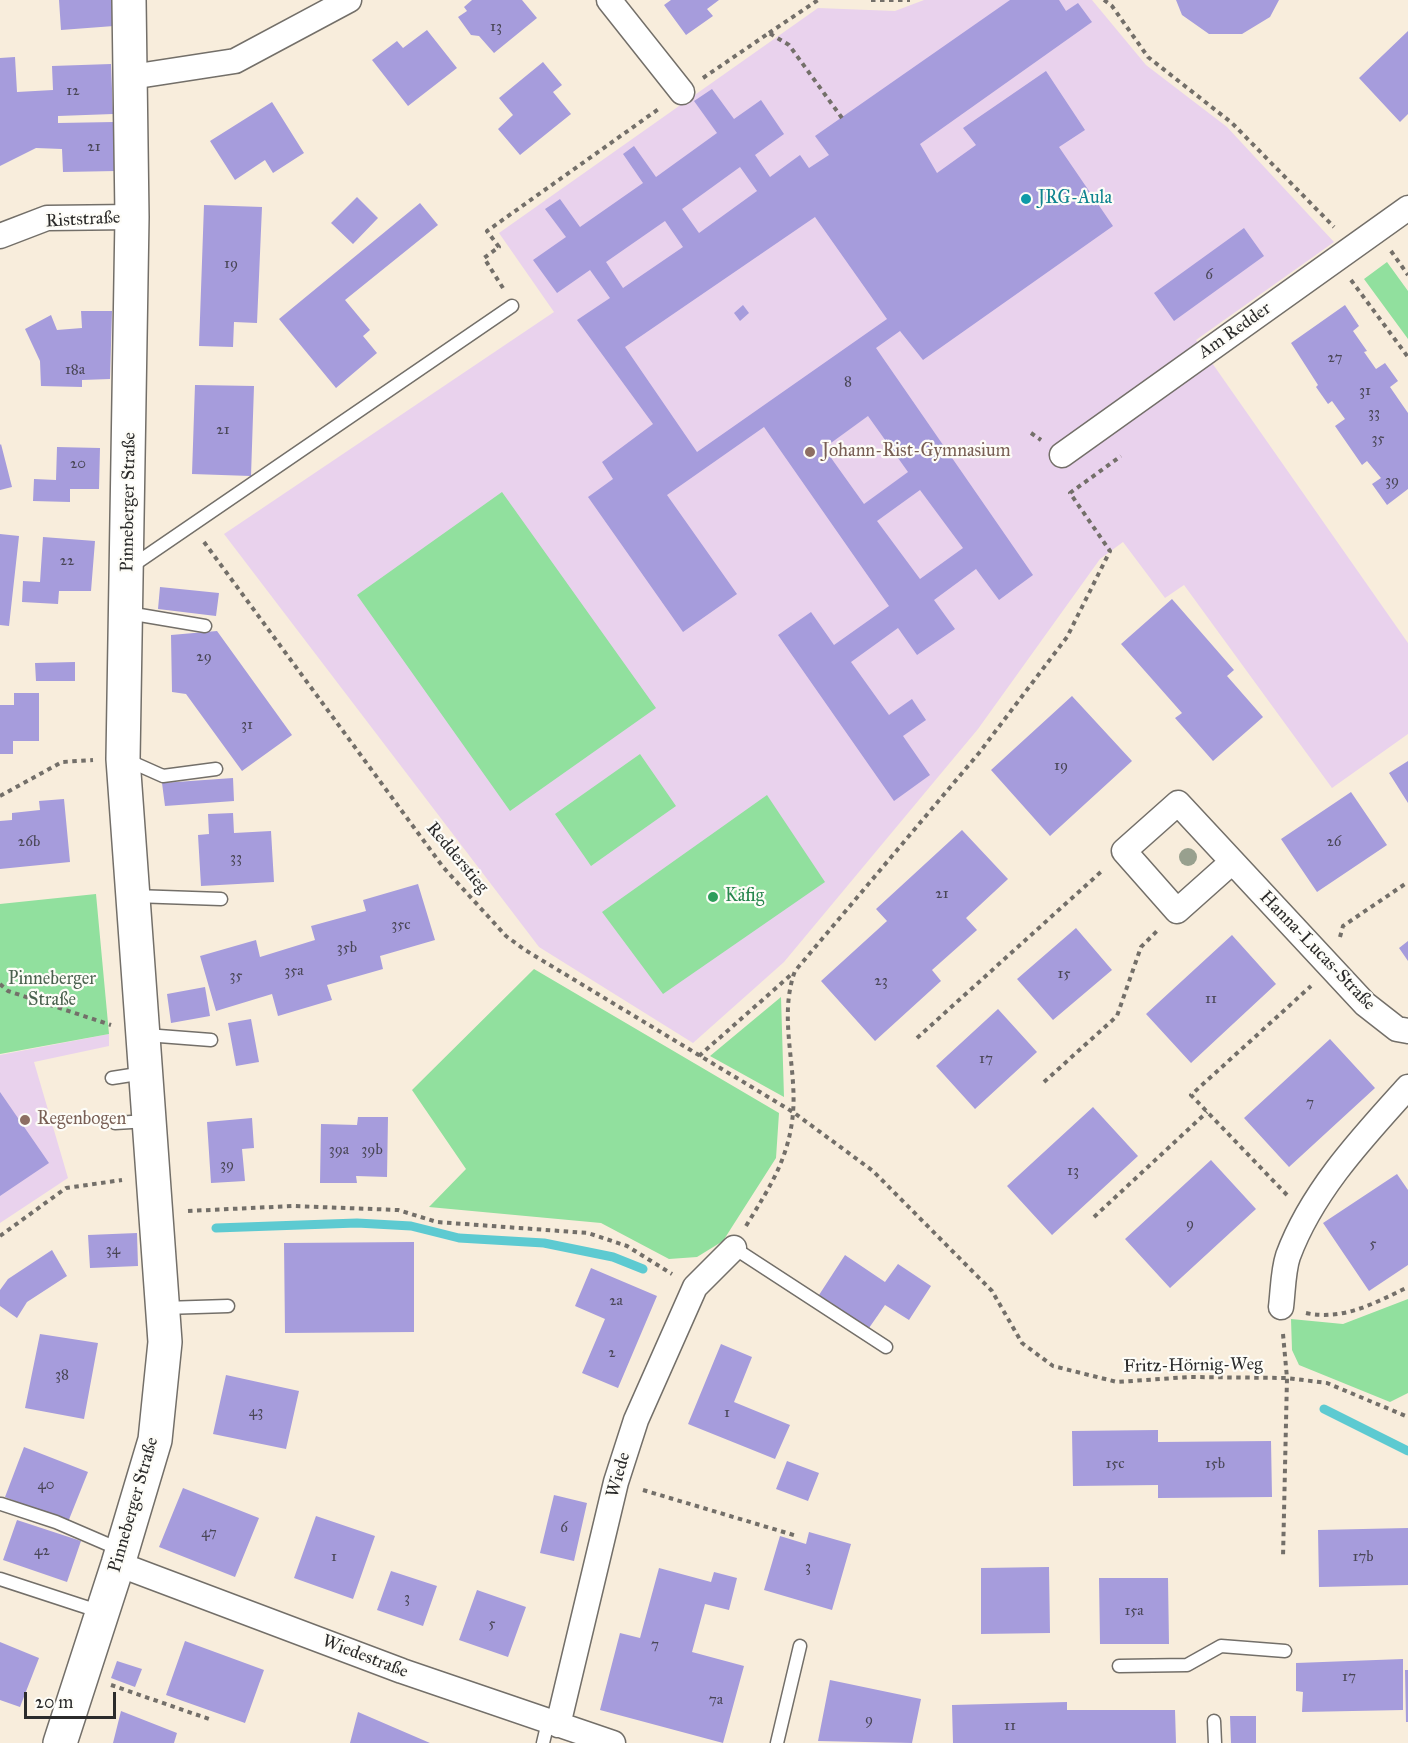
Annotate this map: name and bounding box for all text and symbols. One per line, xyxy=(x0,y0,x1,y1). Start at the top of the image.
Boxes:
house number: 13 xyxy=(490,18,502,36)
house number: 12 xyxy=(66,82,80,100)
house number: 21 xyxy=(87,138,101,156)
place label: JRG-Aula xyxy=(1038,188,1112,210)
marker: JRG-Aula xyxy=(1019,192,1033,206)
street label: Riststraße xyxy=(45,207,121,233)
house number: 19 xyxy=(224,255,238,273)
house number: 6 xyxy=(1205,266,1213,284)
street label: Am Redder xyxy=(1195,298,1275,364)
house number: 27 xyxy=(1328,349,1342,367)
house number: 18a xyxy=(65,361,85,379)
house number: 8 xyxy=(844,373,852,391)
house number: 31 xyxy=(1359,382,1371,400)
house number: 33 xyxy=(1368,404,1380,422)
house number: 21 xyxy=(216,421,230,439)
house number: 35 xyxy=(1372,430,1384,448)
street label: Pinneberger Straße xyxy=(117,432,141,572)
place label: Johann-Rist-Gymnasium xyxy=(822,441,1011,463)
marker: Johann-Rist-Gymnasium xyxy=(803,445,817,459)
house number: 20 xyxy=(70,455,86,473)
house number: 39 xyxy=(1385,472,1399,490)
house number: 22 xyxy=(60,552,74,570)
house number: 29 xyxy=(196,648,212,666)
house number: 31 xyxy=(241,716,253,734)
house number: 19 xyxy=(1054,757,1068,775)
street label: Redderstieg xyxy=(421,818,493,898)
house number: 26b xyxy=(18,833,40,851)
house number: 26 xyxy=(1326,833,1342,851)
house number: 33 xyxy=(230,849,242,867)
house number: 21 xyxy=(935,885,949,903)
place label: Käfig xyxy=(725,886,764,908)
street label: Hanna-Lucas-Straße xyxy=(1254,887,1380,1015)
marker: Käfig xyxy=(706,890,720,904)
house number: 35c xyxy=(391,916,411,934)
house number: 35b xyxy=(337,939,357,957)
house number: 35a xyxy=(284,962,304,980)
house number: 15 xyxy=(1058,965,1070,983)
house number: 35 xyxy=(230,967,242,985)
park label: Pinneberger Straße xyxy=(8,969,96,1012)
house number: 23 xyxy=(874,972,888,990)
house number: 11 xyxy=(1205,990,1217,1008)
house number: 17 xyxy=(979,1050,993,1068)
house number: 7 xyxy=(1306,1094,1314,1112)
place label: Regenbogen xyxy=(37,1109,126,1131)
marker: Regenbogen xyxy=(18,1113,32,1127)
house number: 39a xyxy=(329,1141,349,1159)
house number: 39b xyxy=(361,1141,383,1159)
house number: 39 xyxy=(220,1156,234,1174)
house number: 13 xyxy=(1067,1162,1079,1180)
house number: 9 xyxy=(1186,1215,1194,1233)
house number: 5 xyxy=(1370,1235,1376,1253)
house number: 34 xyxy=(106,1241,120,1259)
house number: 2a xyxy=(609,1292,623,1310)
house number: 2 xyxy=(608,1344,616,1362)
street label: Fritz-Hörnig-Weg xyxy=(1123,1354,1263,1378)
house number: 38 xyxy=(55,1366,69,1384)
house number: 43 xyxy=(249,1403,263,1421)
house number: 1 xyxy=(724,1404,730,1422)
street label: Pinneberger Straße xyxy=(104,1435,164,1575)
street label: Wiede xyxy=(602,1450,636,1500)
house number: 15c xyxy=(1105,1455,1125,1473)
house number: 15b xyxy=(1205,1455,1225,1473)
house number: 40 xyxy=(37,1476,55,1494)
house number: 6 xyxy=(560,1519,568,1537)
house number: 47 xyxy=(201,1524,217,1542)
house number: 42 xyxy=(34,1542,50,1560)
house number: 1 xyxy=(331,1548,337,1566)
house number: 17b xyxy=(1352,1548,1374,1566)
house number: 3 xyxy=(805,1558,811,1576)
house number: 3 xyxy=(404,1589,410,1607)
house number: 15a xyxy=(1124,1602,1144,1620)
house number: 5 xyxy=(489,1615,495,1633)
street label: Wiedestraße xyxy=(319,1631,411,1683)
house number: 7 xyxy=(651,1636,659,1654)
house number: 17 xyxy=(1342,1668,1356,1686)
scale bar xyxy=(27,1680,118,1718)
text: 20 m xyxy=(35,1691,73,1713)
house number: 7a xyxy=(709,1691,723,1709)
house number: 9 xyxy=(865,1711,873,1729)
house number: 11 xyxy=(1004,1717,1016,1735)

